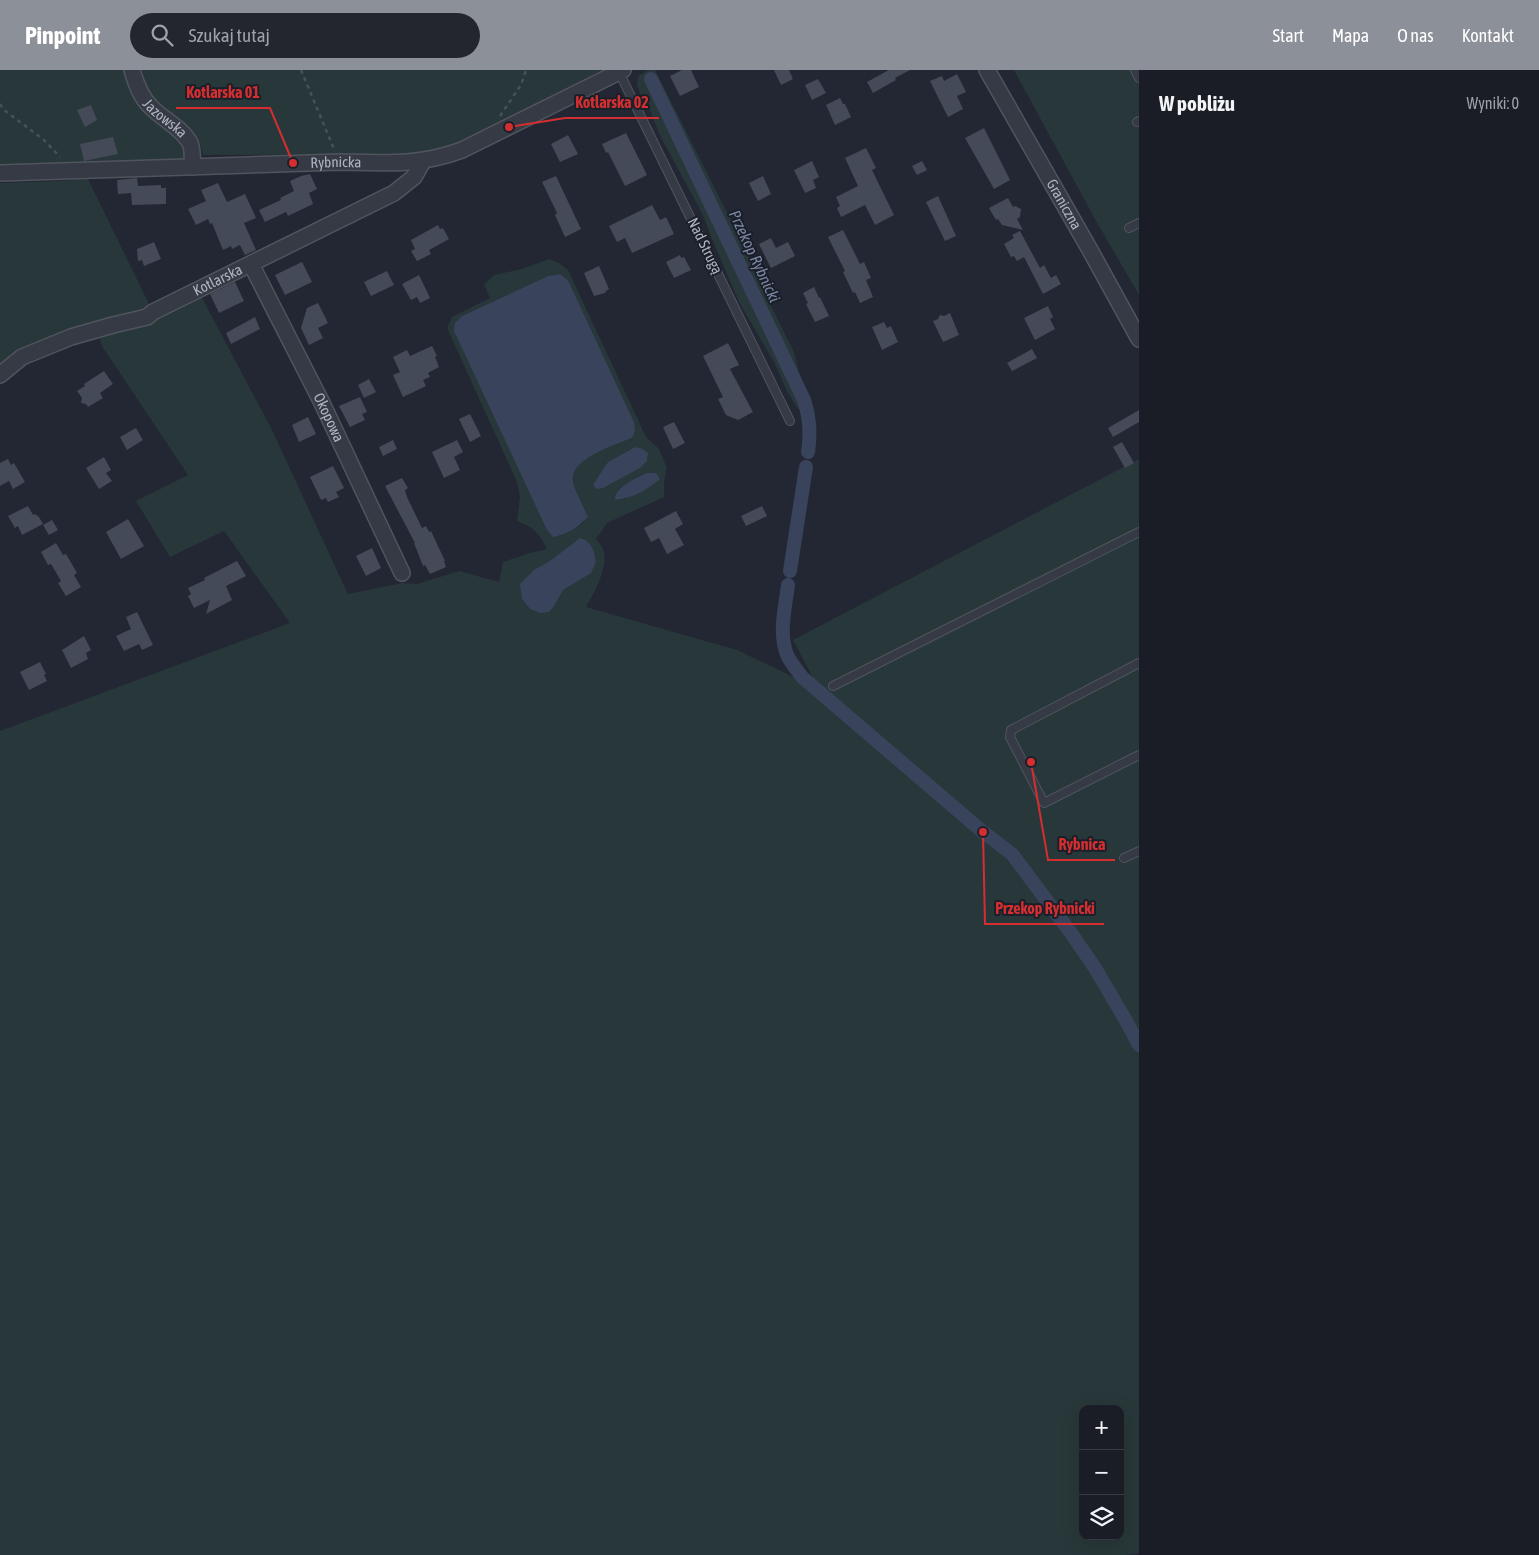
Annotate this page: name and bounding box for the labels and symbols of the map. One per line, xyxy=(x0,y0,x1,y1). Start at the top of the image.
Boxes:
callout: Kotlarska 01 xyxy=(176,77,270,108)
text: Kotlarska 01 xyxy=(186,83,260,101)
callout: Kotlarska 02 xyxy=(565,87,659,118)
text: Kotlarska 02 xyxy=(575,93,649,111)
street label: Jazowska xyxy=(139,95,191,141)
street label: Rybnicka xyxy=(310,153,362,171)
street label: Graniczna xyxy=(1043,176,1085,232)
water label: Przekop Rybnicki xyxy=(725,207,784,305)
street label: Nad Strugą xyxy=(685,215,726,277)
street label: Kotlarska xyxy=(190,260,245,299)
street label: Okopowa xyxy=(310,390,348,444)
callout: Rybnica xyxy=(1048,829,1115,860)
text: Rybnica xyxy=(1059,835,1105,853)
callout: Przekop Rybnicki xyxy=(985,893,1104,924)
text: Przekop Rybnicki xyxy=(995,899,1095,917)

